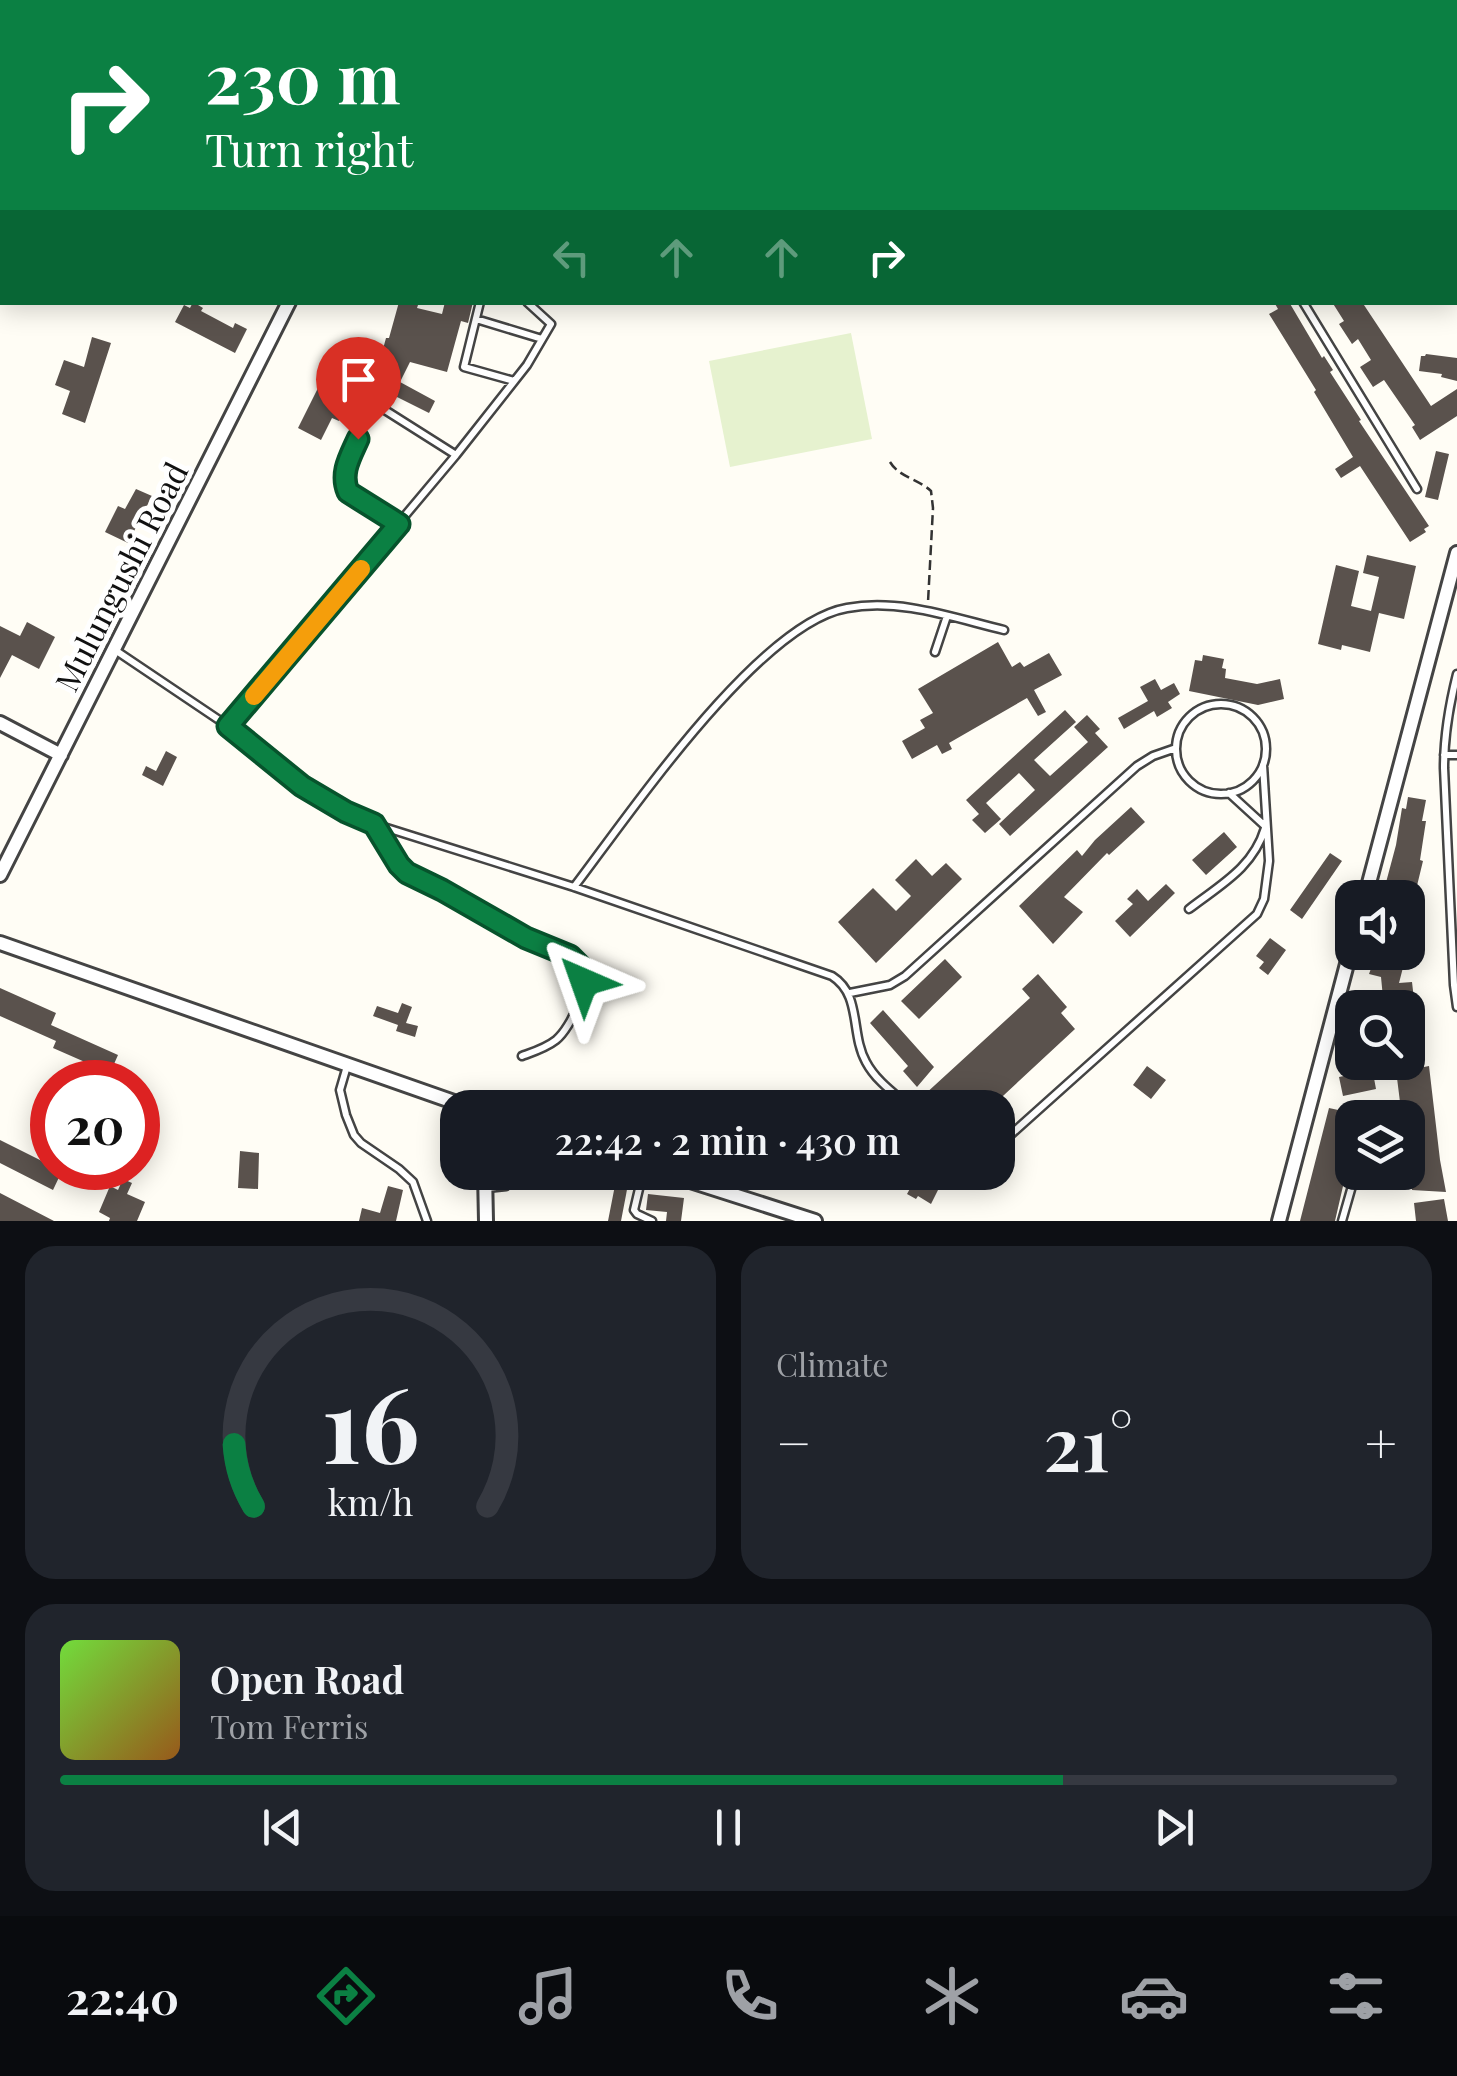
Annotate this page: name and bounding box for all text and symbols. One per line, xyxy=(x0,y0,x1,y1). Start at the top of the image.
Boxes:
text: 230 m xyxy=(205,28,401,122)
icon: right xyxy=(40,40,170,170)
text: Turn right xyxy=(205,118,413,178)
icon: left xyxy=(544,230,599,285)
icon: ahead xyxy=(649,230,704,285)
icon: ahead xyxy=(754,230,809,285)
icon: right xyxy=(859,230,914,285)
pin xyxy=(316,337,401,440)
icon: arrive xyxy=(331,352,386,407)
street label: Mulungushi Road xyxy=(44,454,196,698)
map controls xyxy=(1335,880,1425,1190)
button: sound xyxy=(1335,880,1425,970)
position arrow xyxy=(532,930,636,1034)
button: search xyxy=(1335,990,1425,1080)
speed limit sign: 20 xyxy=(30,1060,160,1190)
button: layers xyxy=(1335,1100,1425,1190)
text: 22:42 · 2 min · 430 m xyxy=(555,1114,900,1165)
text: Climate xyxy=(776,1342,888,1385)
text: 16 xyxy=(321,1351,420,1490)
text: 21° xyxy=(1043,1391,1133,1491)
text: − xyxy=(776,1404,812,1478)
text: + xyxy=(1365,1404,1397,1478)
text: km/h xyxy=(328,1477,413,1525)
text: Open Road xyxy=(210,1653,404,1704)
text: Tom Ferris xyxy=(210,1704,368,1747)
icon: previous xyxy=(255,1800,310,1855)
icon: pause xyxy=(701,1800,756,1855)
icon: next xyxy=(1147,1800,1202,1855)
icon: directions xyxy=(311,1961,381,2031)
icon: music xyxy=(513,1961,583,2031)
icon: phone xyxy=(715,1961,785,2031)
icon: climate xyxy=(917,1961,987,2031)
icon: car xyxy=(1119,1961,1189,2031)
icon: filters xyxy=(1321,1961,1391,2031)
text: 22:40 xyxy=(66,1966,179,2026)

